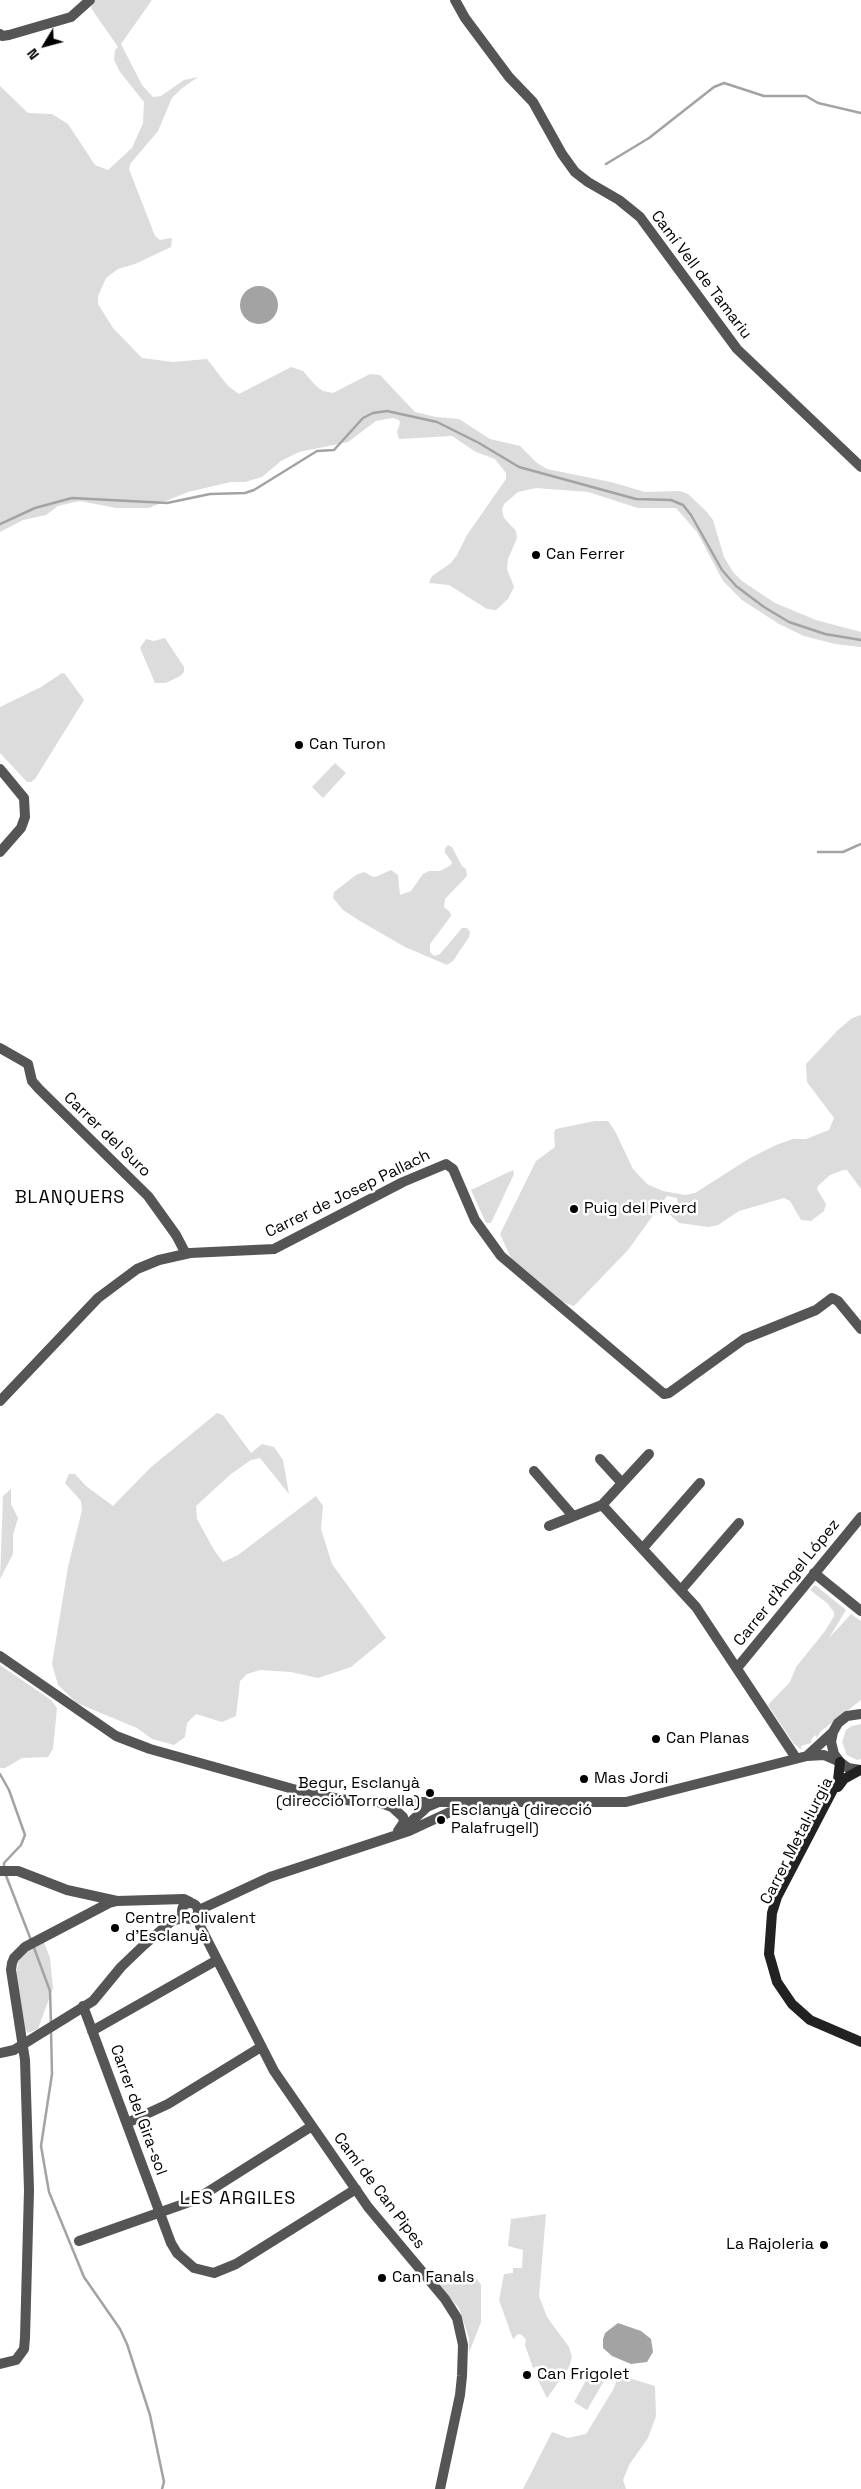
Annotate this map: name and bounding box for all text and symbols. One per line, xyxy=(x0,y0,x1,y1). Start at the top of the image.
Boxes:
north arrow xyxy=(20,20,70,70)
text: N xyxy=(23,45,43,63)
street label: Camí Vell de Tamariu xyxy=(646,207,756,343)
place label: Can Ferrer xyxy=(546,545,625,565)
marker: Can Ferrer xyxy=(530,549,542,561)
place label: Can Turon xyxy=(309,735,386,755)
marker: Can Turon xyxy=(293,739,305,751)
street label: Carrer del Suro xyxy=(59,1089,155,1181)
street label: Carrer de Josep Pallach xyxy=(263,1146,433,1242)
district label: BLANQUERS xyxy=(14,1187,126,1209)
place label: Puig del Piverd xyxy=(584,1199,697,1219)
marker: Puig del Piverd xyxy=(568,1203,580,1215)
street label: Carrer d'Àngel López xyxy=(730,1516,844,1650)
place label: Can Planas xyxy=(666,1729,750,1749)
marker: Can Planas xyxy=(650,1733,662,1745)
place label: Mas Jordi xyxy=(594,1769,668,1789)
marker: Mas Jordi xyxy=(578,1773,590,1785)
place label: Begur, Esclanyà (direcció Torroella) xyxy=(276,1774,420,1812)
street label: Carrer Metal·lurgia xyxy=(757,1774,837,1908)
marker: Begur, Esclanyà (direcció Torroella) xyxy=(424,1787,436,1799)
place label: Esclanyà (direcció Palafrugell) xyxy=(451,1801,592,1839)
marker: Esclanyà (direcció Palafrugell) xyxy=(435,1814,447,1826)
place label: Centre Polivalent d'Esclanyà xyxy=(125,1909,256,1947)
marker: Centre Polivalent d'Esclanyà xyxy=(109,1922,121,1934)
street label: Carrer del Gira-sol xyxy=(105,2042,171,2178)
street label: Camí de Can Pipes xyxy=(329,2129,429,2253)
district label: LES ARGILES xyxy=(178,2188,298,2210)
place label: La Rajoleria xyxy=(726,2235,814,2255)
marker: La Rajoleria xyxy=(818,2239,830,2251)
place label: Can Fanals xyxy=(392,2268,474,2288)
marker: Can Fanals xyxy=(376,2272,388,2284)
place label: Can Frigolet xyxy=(537,2365,630,2385)
marker: Can Frigolet xyxy=(521,2369,533,2381)

